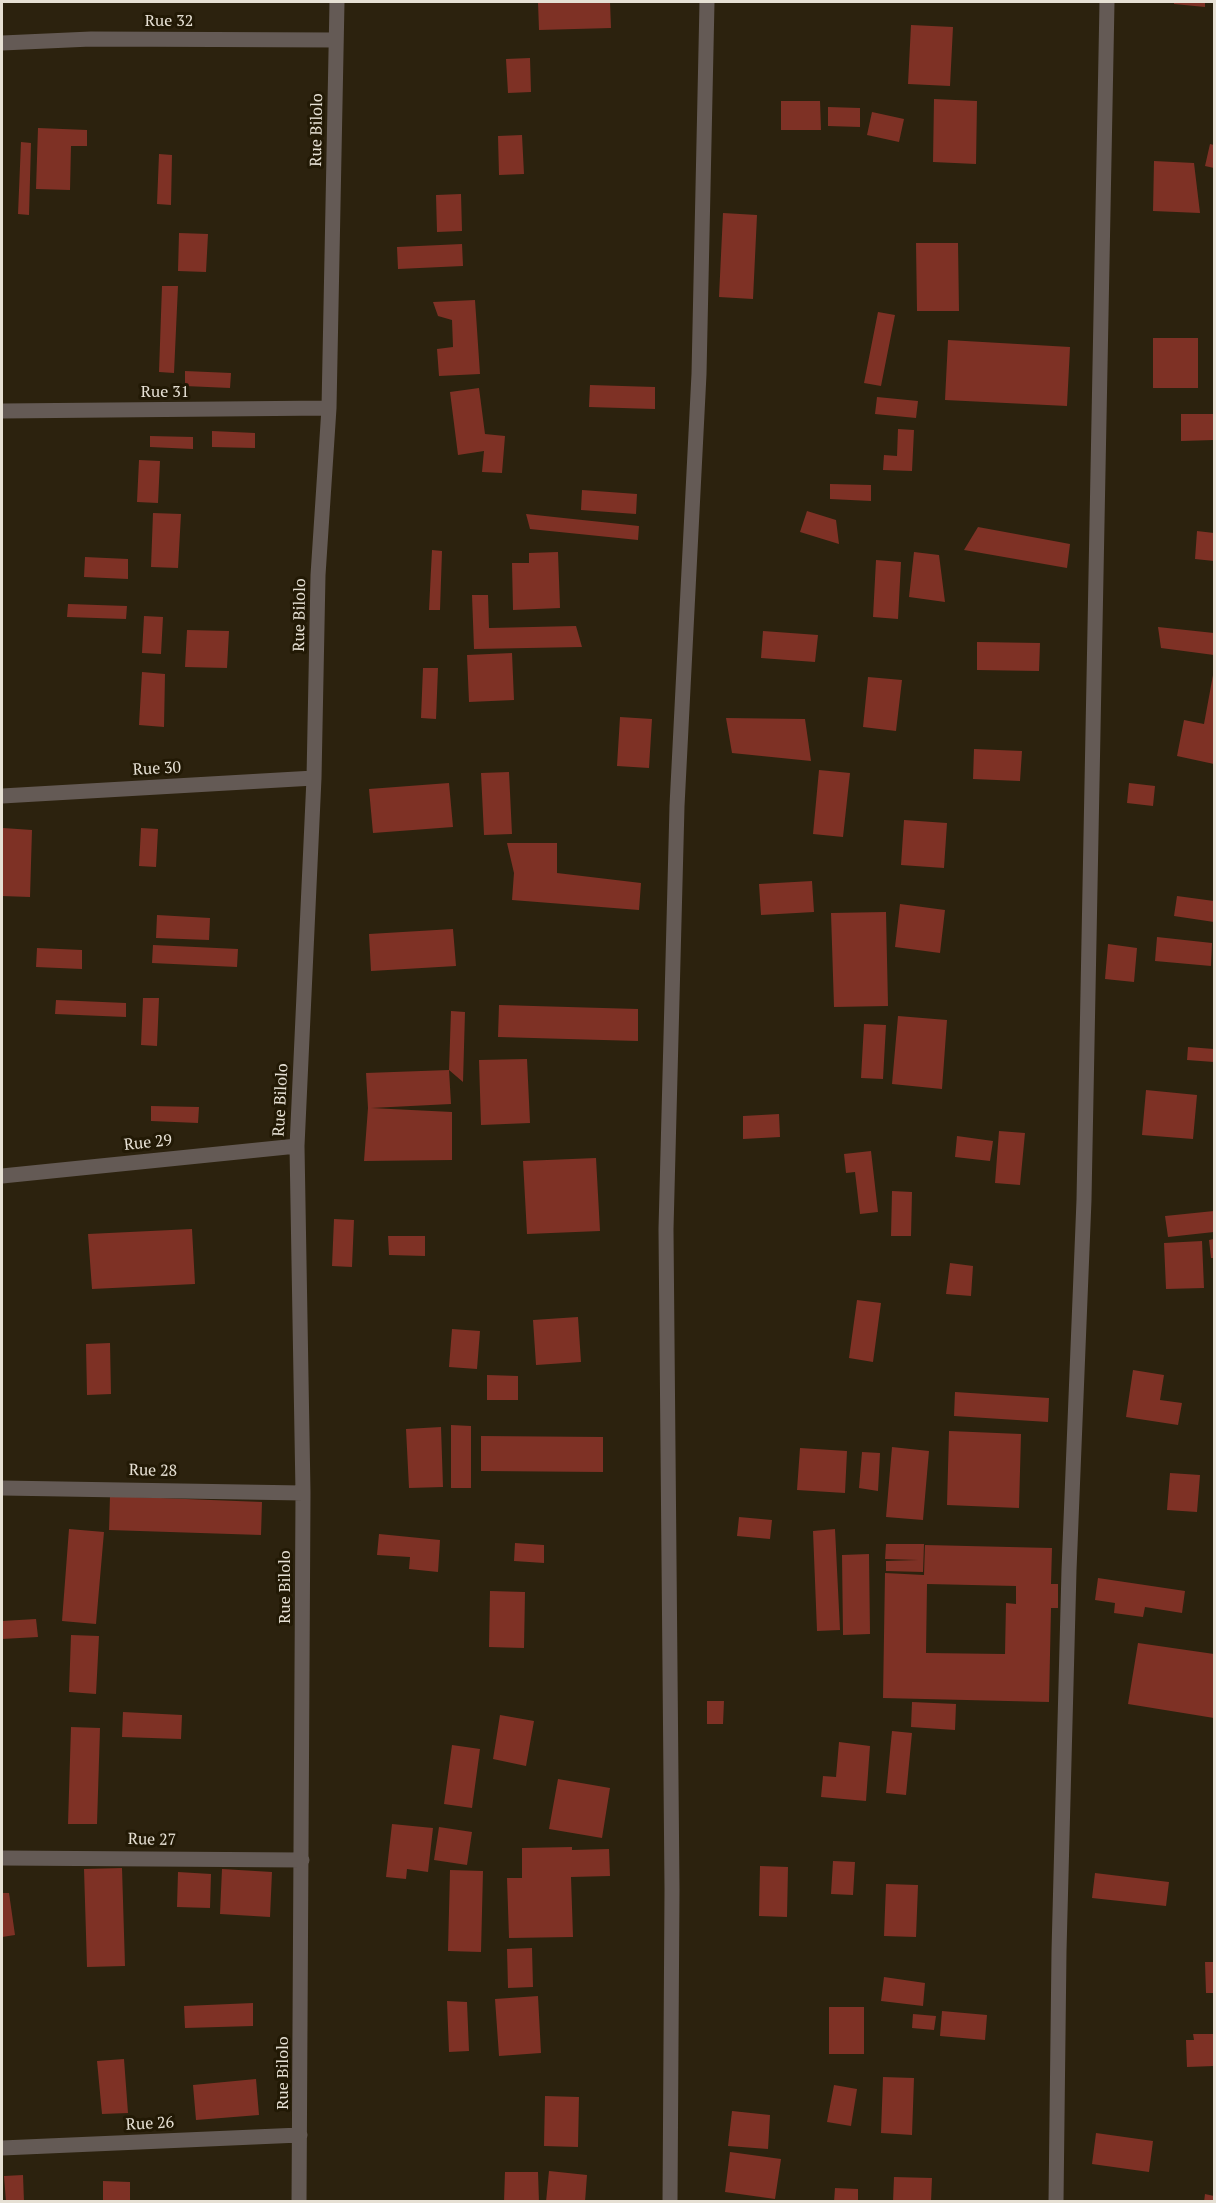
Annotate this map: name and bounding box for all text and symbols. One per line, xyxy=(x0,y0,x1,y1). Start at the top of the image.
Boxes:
street label: Rue 32 xyxy=(145,11,193,31)
street label: Rue Bilolo xyxy=(307,93,327,167)
street label: Rue 31 xyxy=(141,382,189,402)
street label: Rue Bilolo xyxy=(290,578,310,652)
street label: Rue 30 xyxy=(132,758,182,780)
street label: Rue Bilolo xyxy=(269,1063,293,1137)
street label: Rue 29 xyxy=(123,1131,173,1155)
street label: Rue 28 xyxy=(129,1461,177,1481)
street label: Rue Bilolo xyxy=(275,1550,295,1624)
street label: Rue 27 xyxy=(128,1830,176,1850)
street label: Rue Bilolo xyxy=(273,2036,293,2110)
street label: Rue 26 xyxy=(125,2113,175,2135)

